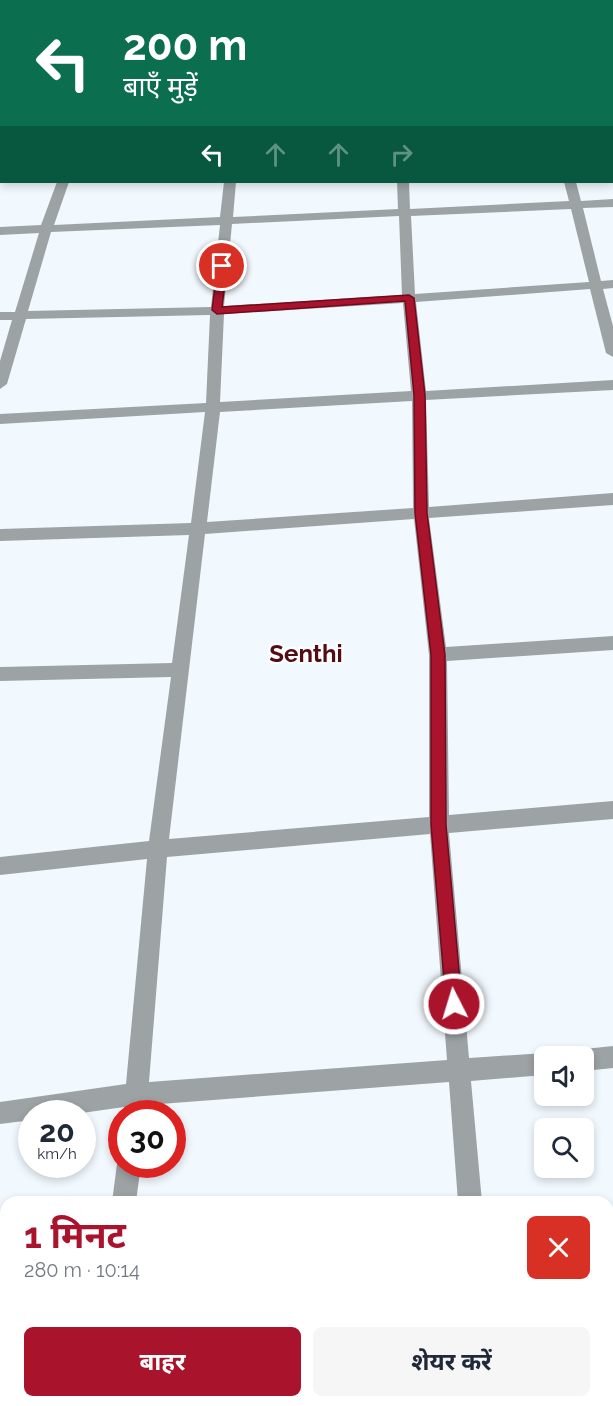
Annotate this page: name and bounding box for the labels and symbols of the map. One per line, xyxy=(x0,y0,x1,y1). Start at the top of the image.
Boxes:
pin xyxy=(196,240,247,291)
district label: Senthi xyxy=(269,639,343,668)
position arrow xyxy=(422,972,486,1036)
speed limit sign: 30 xyxy=(108,1100,186,1178)

